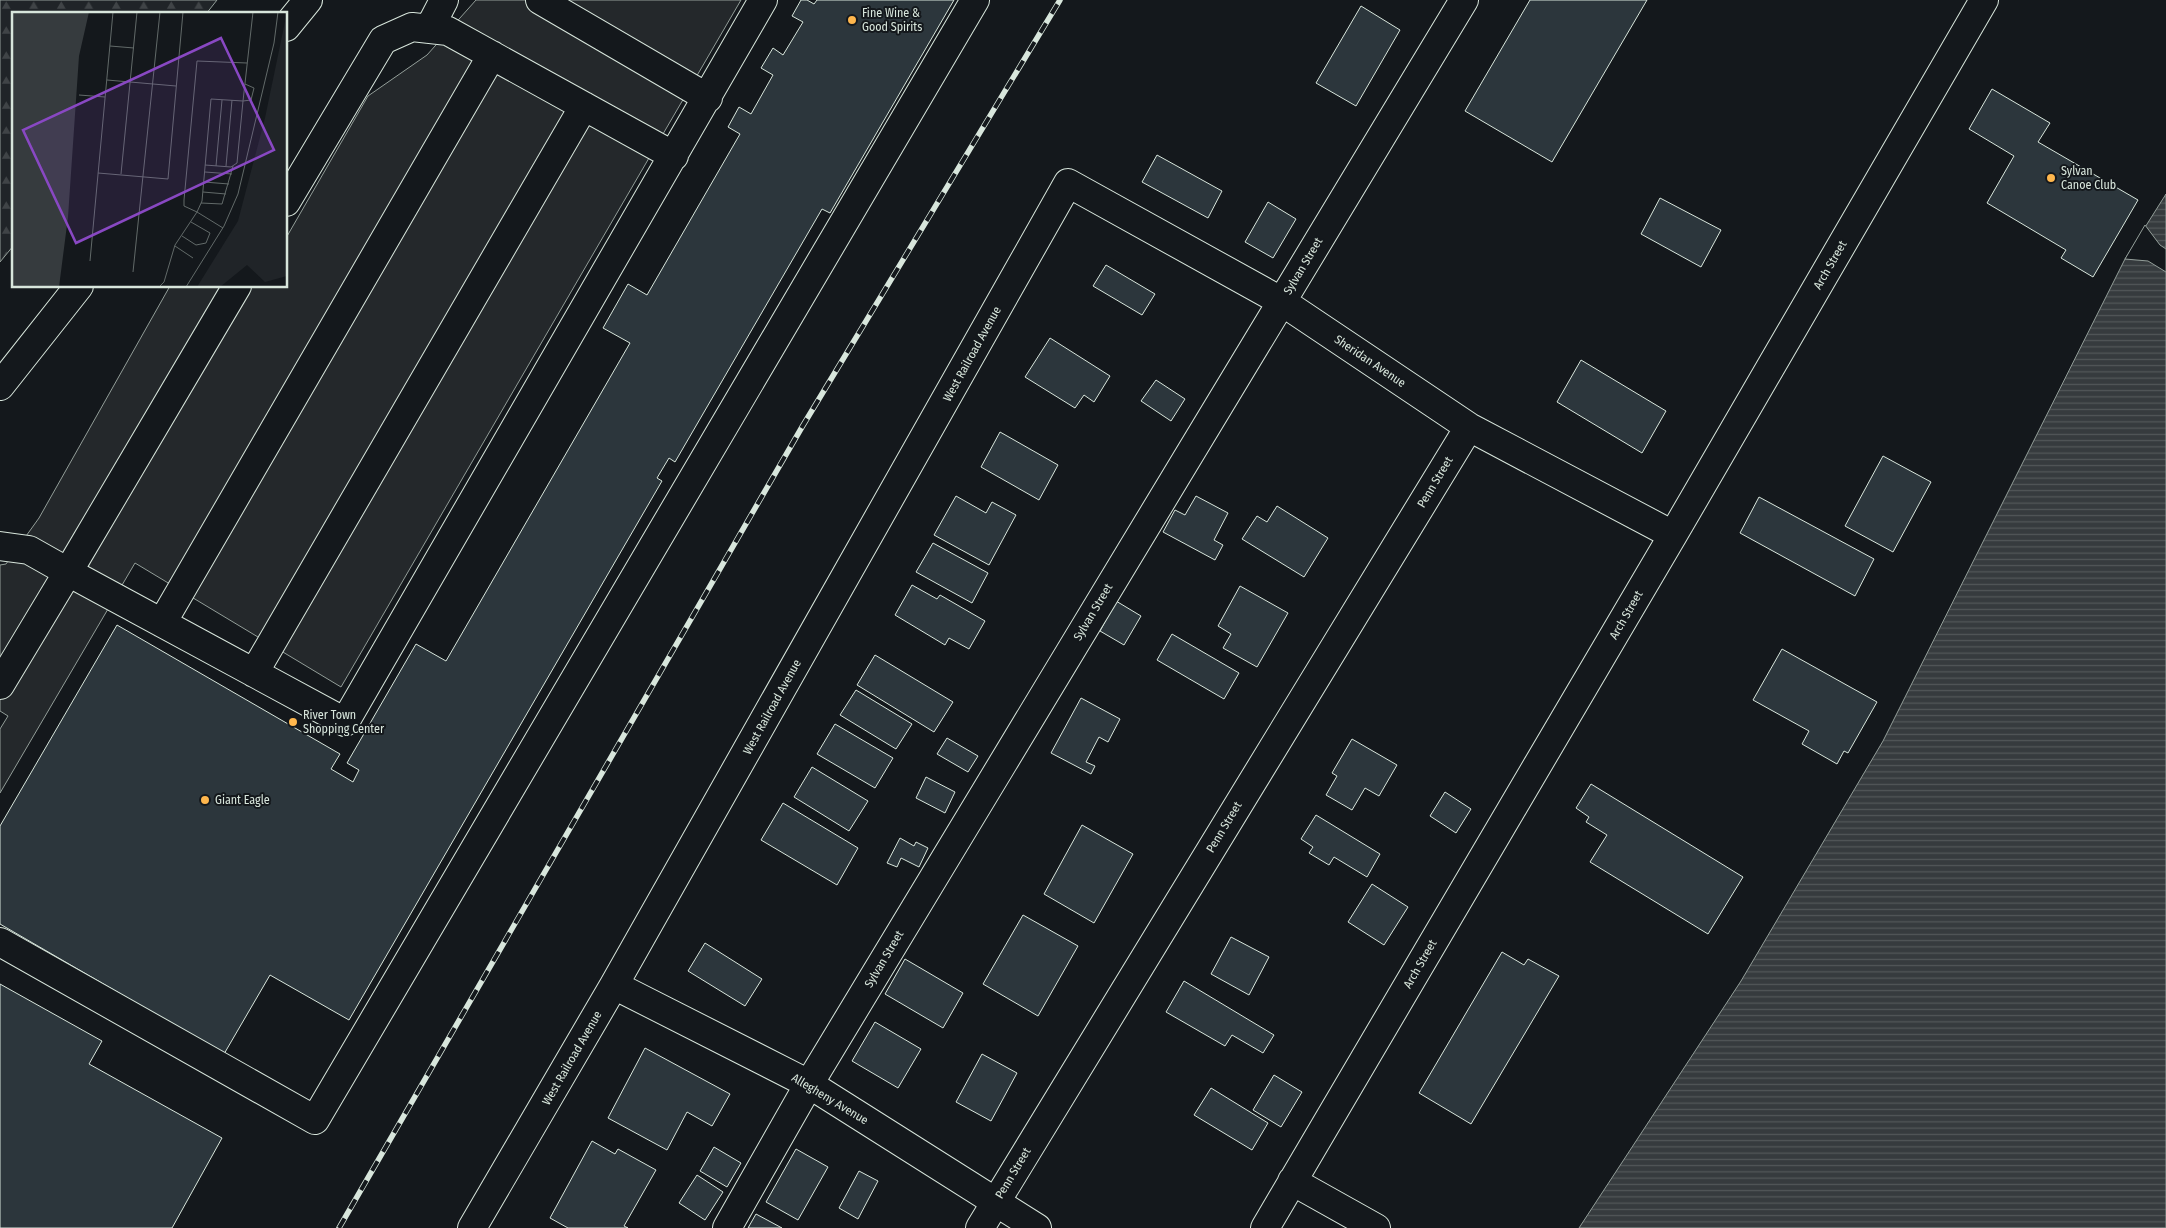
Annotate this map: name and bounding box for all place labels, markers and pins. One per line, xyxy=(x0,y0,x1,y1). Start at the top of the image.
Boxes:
place label: Fine Wine & Good Spirits xyxy=(862,6,922,34)
marker: Fine Wine & Good Spirits xyxy=(846,14,858,26)
place label: Sylvan Canoe Club xyxy=(2061,164,2116,192)
marker: Sylvan Canoe Club xyxy=(2045,172,2057,184)
place label: River Town Shopping Center xyxy=(303,708,385,736)
marker: River Town Shopping Center xyxy=(287,716,299,728)
place label: Giant Eagle xyxy=(215,793,270,807)
marker: Giant Eagle xyxy=(199,794,211,806)

